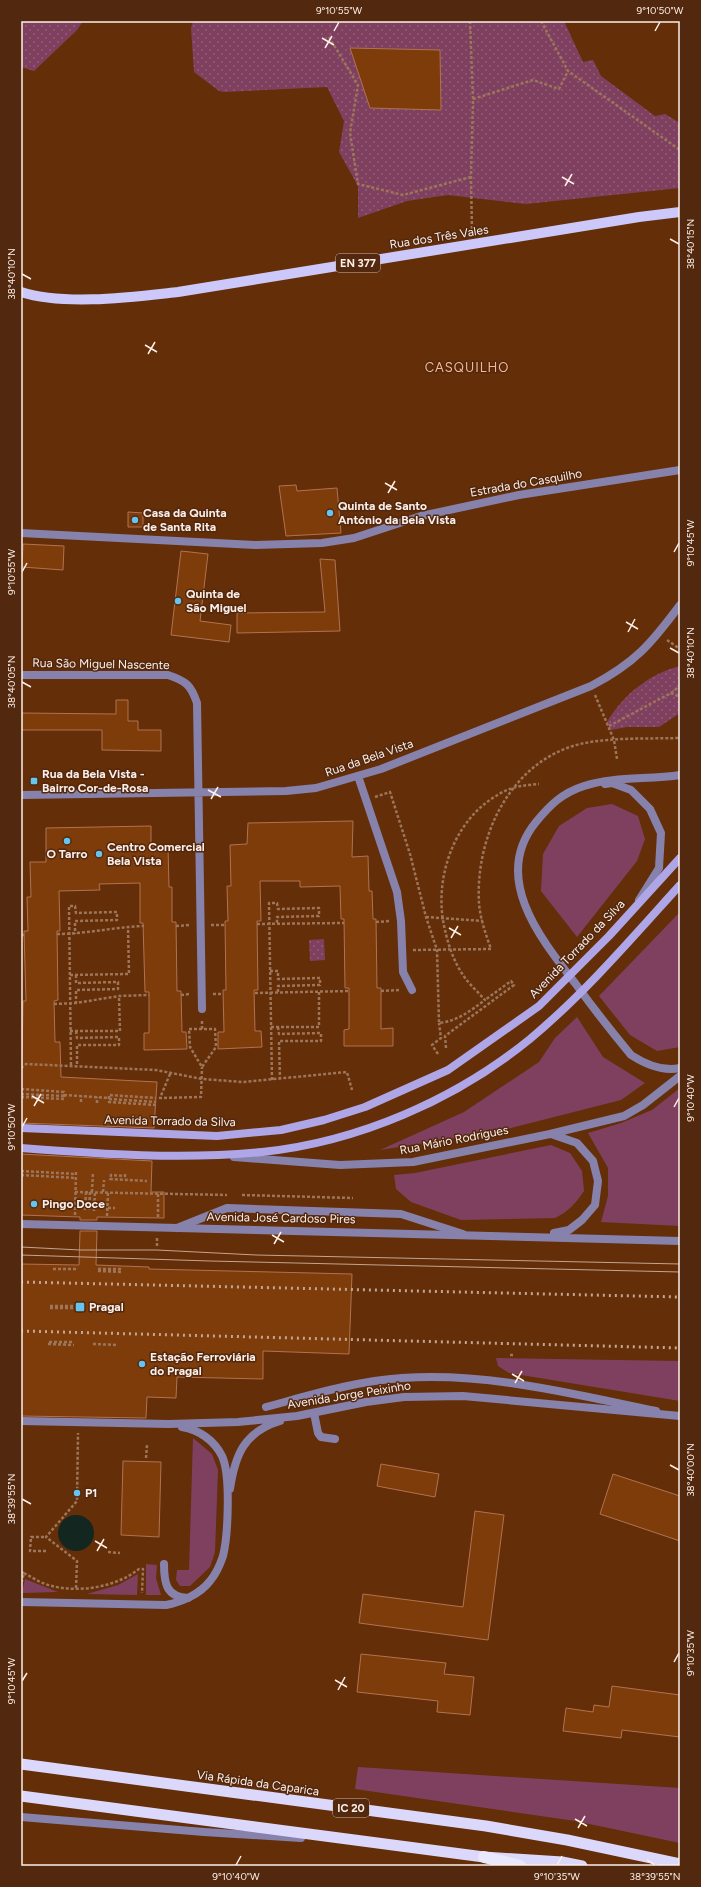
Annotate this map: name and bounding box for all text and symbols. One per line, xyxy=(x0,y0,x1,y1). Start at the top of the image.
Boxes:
text: 9°10'55"W xyxy=(316,4,362,17)
text: 9°10'50"W xyxy=(637,4,684,17)
text: 38°40'15"N xyxy=(684,219,697,269)
street label: Rua dos Três Vales xyxy=(389,222,490,252)
text: 38°40'10"N xyxy=(5,248,18,300)
road number: EN 377 xyxy=(336,254,380,272)
district label: CASQUILHO xyxy=(425,360,509,375)
street label: Estrada do Casquilho xyxy=(469,466,583,500)
place label: Quinta de Santo António da Bela Vista xyxy=(338,499,456,527)
place label: Casa da Quinta de Santa Rita xyxy=(143,506,227,534)
marker: Quinta de Santo António da Bela Vista xyxy=(325,508,335,518)
marker: Casa da Quinta de Santa Rita xyxy=(130,515,140,525)
text: 9°10'45"W xyxy=(684,519,697,566)
text: 9°10'55"W xyxy=(5,549,18,595)
place label: Quinta de São Miguel xyxy=(186,587,247,615)
marker: Quinta de São Miguel xyxy=(173,596,183,606)
text: 38°40'10"N xyxy=(684,627,697,679)
text: 38°40'05"N xyxy=(5,656,18,709)
street label: Rua São Miguel Nascente xyxy=(32,656,170,672)
street label: Rua da Bela Vista xyxy=(323,736,415,780)
place label: Rua da Bela Vista - Bairro Cor-de-Rosa xyxy=(42,767,148,795)
marker: Rua da Bela Vista - Bairro Cor-de-Rosa xyxy=(29,776,39,786)
marker: O Tarro xyxy=(62,836,72,846)
place label: Centro Comercial Bela Vista xyxy=(107,840,205,868)
place label: O Tarro xyxy=(47,847,88,861)
marker: Centro Comercial Bela Vista xyxy=(94,849,104,859)
street label: Avenida Torrado da Silva xyxy=(526,897,628,1001)
text: 9°10'40"W xyxy=(684,1074,697,1122)
text: 9°10'50"W xyxy=(5,1103,18,1150)
street label: Avenida Torrado da Silva xyxy=(104,1113,236,1129)
street label: Rua Mário Rodrigues xyxy=(398,1123,510,1157)
place label: Pingo Doce xyxy=(42,1197,105,1211)
marker: Pingo Doce xyxy=(29,1199,39,1209)
street label: Avenida José Cardoso Pires xyxy=(207,1210,356,1226)
place label: Pragal xyxy=(89,1300,124,1314)
marker: Pragal xyxy=(74,1301,86,1313)
place label: Estação Ferroviária do Pragal xyxy=(150,1350,256,1378)
marker: Estação Ferroviária do Pragal xyxy=(137,1359,147,1369)
street label: Avenida Jorge Peixinho xyxy=(286,1378,412,1412)
text: 38°40'00"N xyxy=(684,1443,697,1497)
text: 38°39'55"N xyxy=(5,1474,18,1524)
place label: P1 xyxy=(85,1486,97,1500)
marker: P1 xyxy=(72,1488,82,1498)
text: 9°10'35"W xyxy=(684,1630,697,1676)
text: 9°10'45"W xyxy=(5,1657,18,1704)
street label: Via Rápida da Caparica xyxy=(196,1767,320,1799)
road number: IC 20 xyxy=(333,1799,369,1817)
text: 9°10'40"W xyxy=(212,1870,260,1883)
text: 9°10'35"W xyxy=(534,1870,580,1883)
text: 38°39'55"N xyxy=(630,1870,680,1883)

